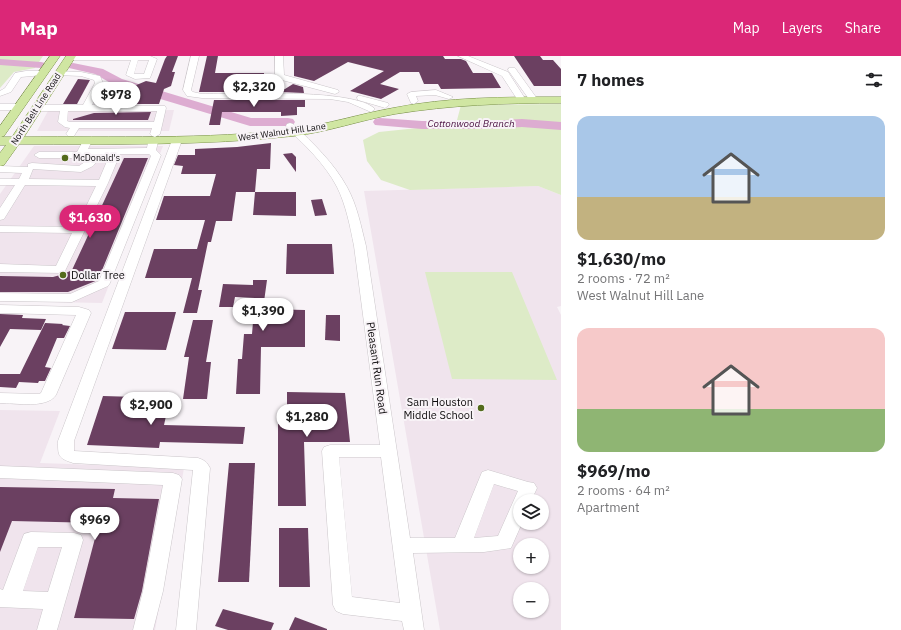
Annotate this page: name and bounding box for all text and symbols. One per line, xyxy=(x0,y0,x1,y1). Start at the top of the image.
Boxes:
text: Map xyxy=(20,16,58,40)
text: Map xyxy=(733,19,760,37)
text: Layers xyxy=(782,19,823,37)
text: Share xyxy=(845,19,881,37)
text: 7 homes xyxy=(577,69,644,91)
icon: filters xyxy=(863,69,885,91)
street label: North Belt Line Road xyxy=(8,71,63,147)
pin: $2,320 xyxy=(221,74,287,108)
text: $2,320 xyxy=(232,78,276,95)
pin: $978 xyxy=(92,82,140,116)
text: $978 xyxy=(100,86,132,103)
water label: Cottonwood Branch xyxy=(427,117,515,130)
street label: West Walnut Hill Lane xyxy=(238,120,326,143)
icon: home xyxy=(695,142,767,214)
place label: McDonald's xyxy=(73,152,120,163)
marker: McDonald's xyxy=(60,153,70,163)
pin: $1,630 xyxy=(57,205,123,239)
text: $1,630 xyxy=(68,209,112,226)
text: $1,630/mo xyxy=(577,248,666,270)
place label: Dollar Tree xyxy=(71,268,125,282)
marker: Dollar Tree xyxy=(58,270,68,280)
text: 2 rooms · 72 m² xyxy=(577,270,670,287)
text: West Walnut Hill Lane xyxy=(577,287,704,304)
pin: $1,390 xyxy=(230,298,296,332)
text: $1,390 xyxy=(241,302,285,319)
street label: Pleasant Run Road xyxy=(364,321,390,415)
icon: home xyxy=(695,354,767,426)
pin: $2,900 xyxy=(118,392,184,426)
place label: Sam Houston Middle School xyxy=(403,395,473,422)
text: $2,900 xyxy=(129,396,173,413)
marker: Sam Houston Middle School xyxy=(476,403,486,413)
pin: $1,280 xyxy=(274,404,340,438)
text: $1,280 xyxy=(285,408,329,425)
text: $969/mo xyxy=(577,460,650,482)
text: 2 rooms · 64 m² xyxy=(577,482,670,499)
map controls xyxy=(513,494,549,618)
button: layers xyxy=(513,494,549,530)
text: Apartment xyxy=(577,499,640,516)
pin: $969 xyxy=(71,507,119,541)
text: $969 xyxy=(79,511,111,528)
button: + xyxy=(513,538,549,574)
button: − xyxy=(513,582,549,618)

